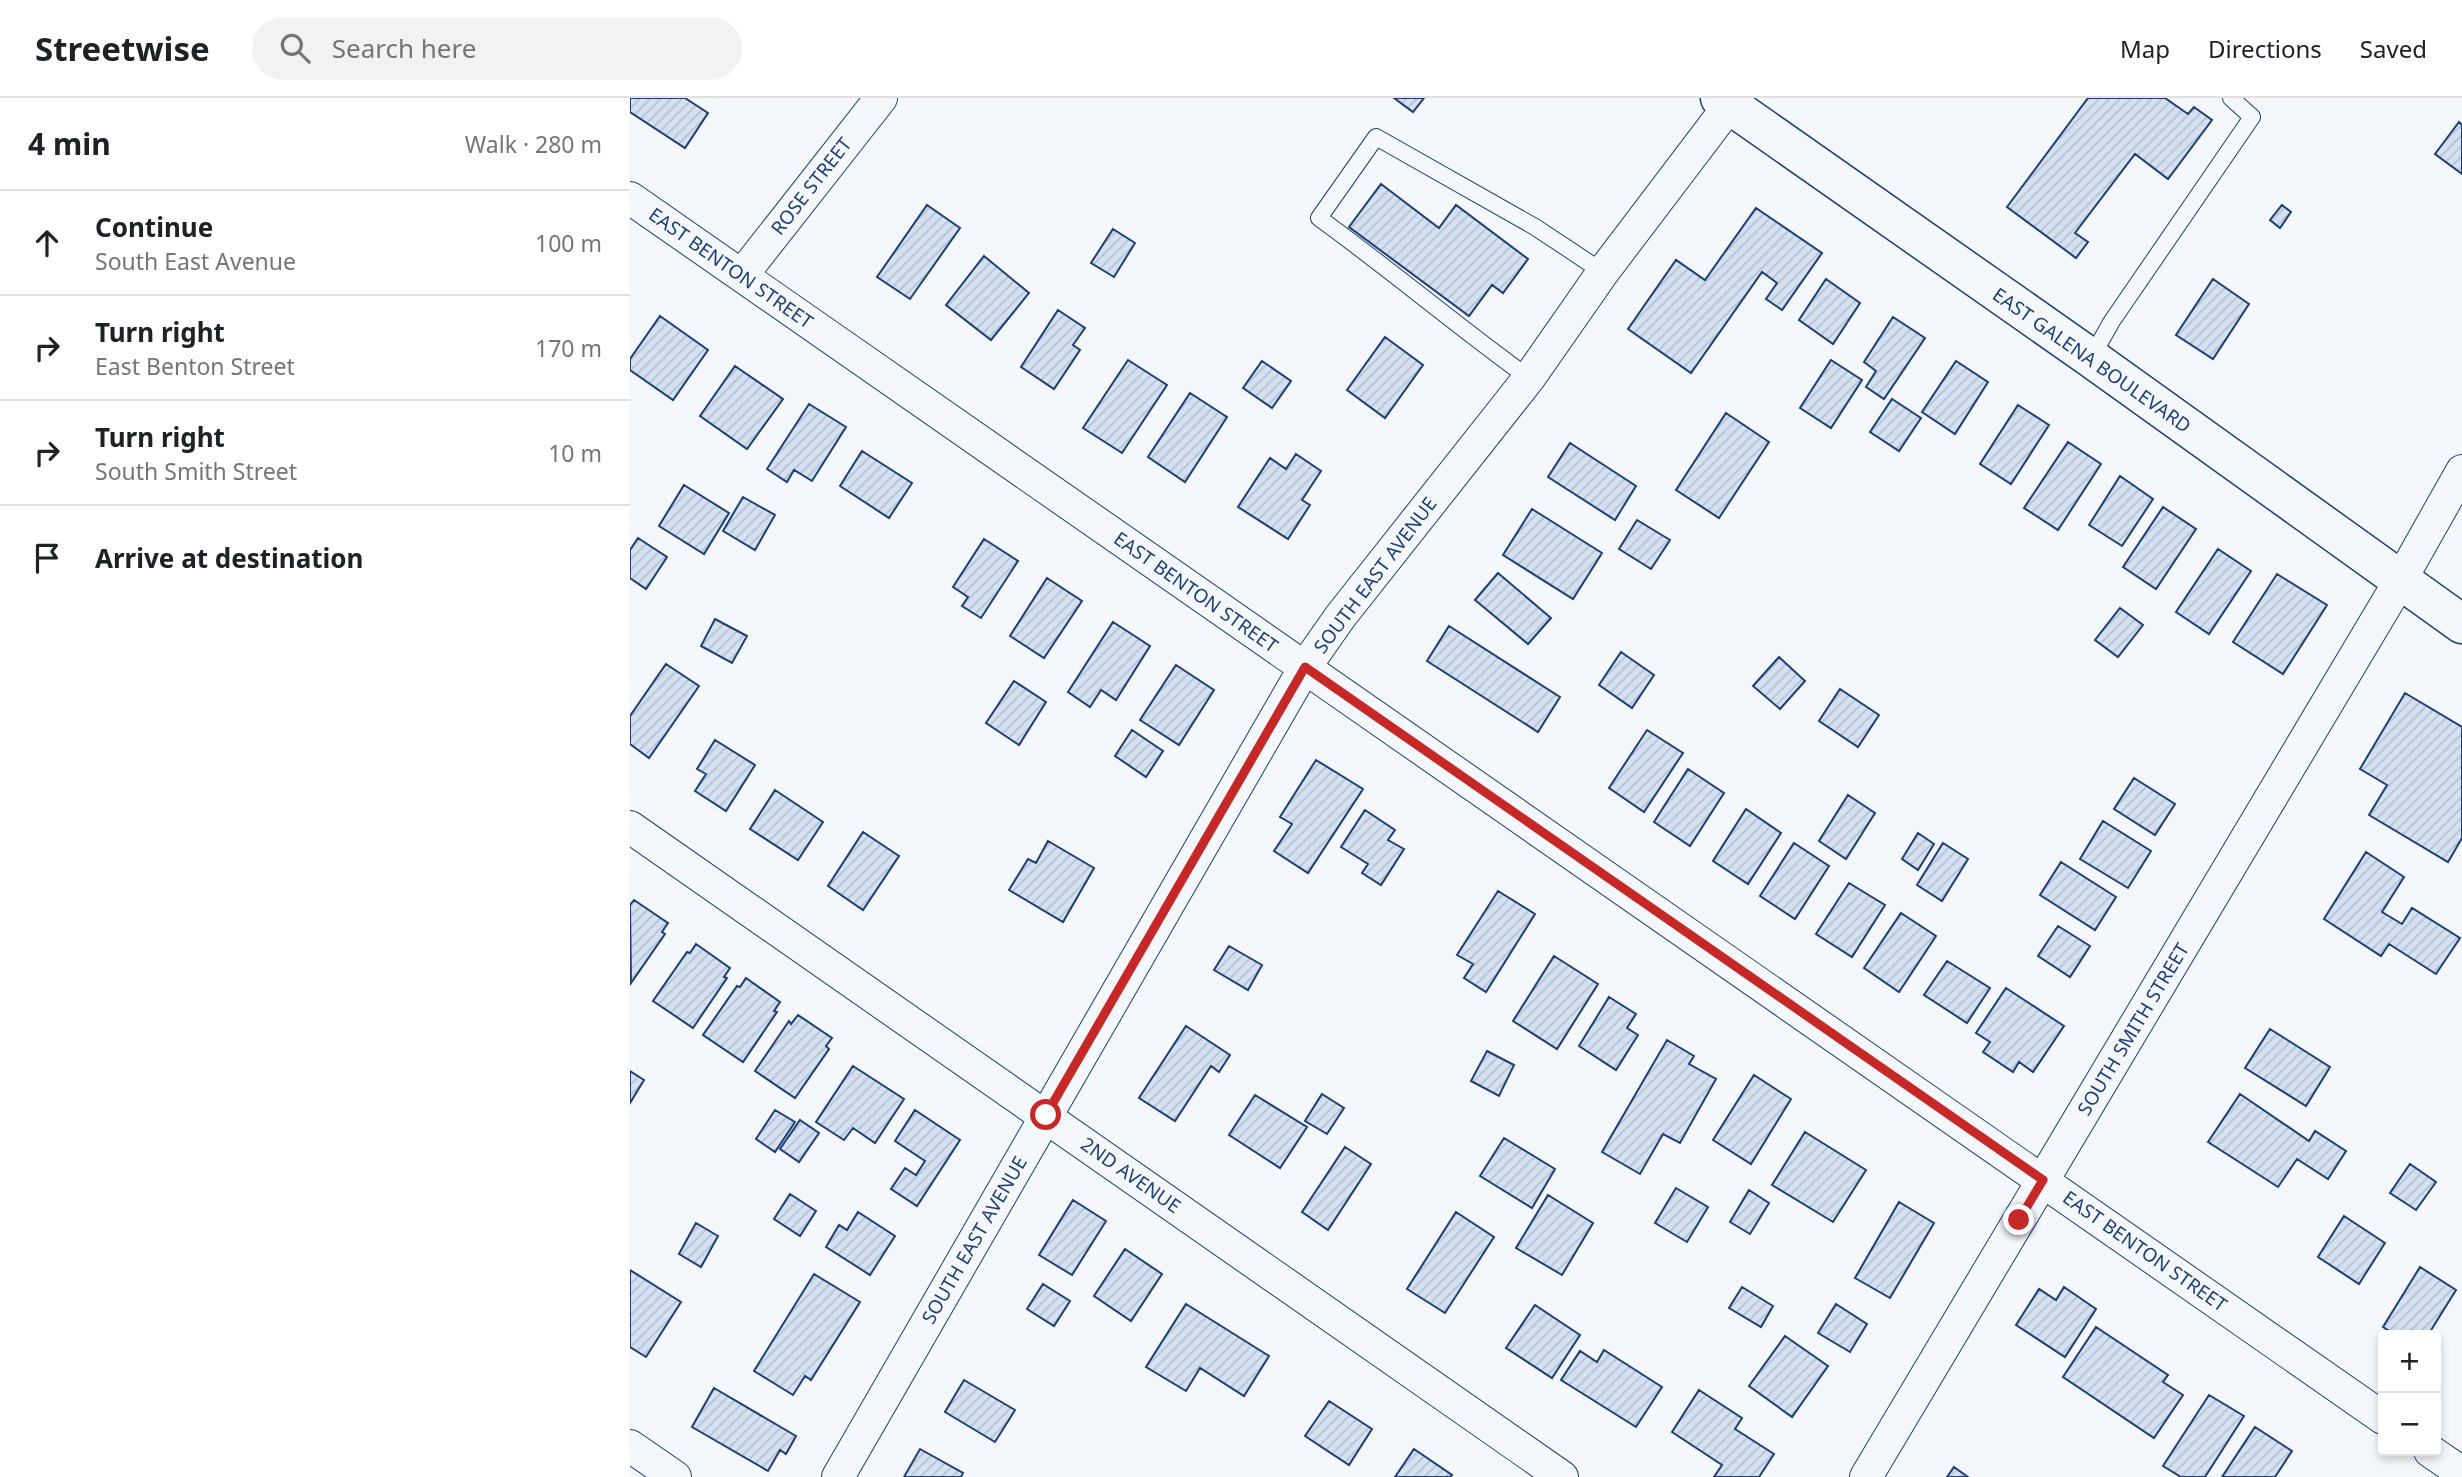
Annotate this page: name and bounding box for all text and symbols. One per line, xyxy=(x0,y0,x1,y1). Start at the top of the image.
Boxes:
search box xyxy=(252,17,742,80)
text: Streetwise xyxy=(35,26,210,71)
icon: search xyxy=(276,29,314,67)
text: Search here xyxy=(332,30,476,66)
text: Map xyxy=(2120,32,2170,65)
text: Directions xyxy=(2208,32,2322,65)
text: Saved xyxy=(2360,32,2427,65)
text: 4 min xyxy=(28,123,111,164)
text: Walk · 280 m xyxy=(465,128,602,160)
street label: ROSE STREET xyxy=(765,132,858,240)
street label: EAST BENTON STREET xyxy=(644,201,819,335)
text: Continue xyxy=(95,209,213,245)
icon: ahead xyxy=(28,224,66,262)
text: 100 m xyxy=(535,227,602,259)
text: South East Avenue xyxy=(95,245,296,277)
street label: EAST GALENA BOULEVARD xyxy=(1988,281,2196,439)
text: Turn right xyxy=(95,314,225,350)
icon: right xyxy=(28,329,66,367)
text: 170 m xyxy=(535,332,602,364)
text: East Benton Street xyxy=(95,350,295,382)
text: Turn right xyxy=(95,419,225,455)
icon: right xyxy=(28,434,66,472)
text: 10 m xyxy=(548,437,602,469)
text: South Smith Street xyxy=(95,455,297,487)
street label: SOUTH EAST AVENUE xyxy=(1308,491,1442,659)
street label: EAST BENTON STREET xyxy=(1109,525,1284,659)
icon: arrive xyxy=(28,539,66,577)
text: Arrive at destination xyxy=(95,540,364,576)
street label: SOUTH SMITH STREET xyxy=(2071,938,2195,1120)
route start xyxy=(1030,1099,1061,1130)
street label: 2ND AVENUE xyxy=(1076,1131,1186,1219)
street label: SOUTH EAST AVENUE xyxy=(915,1151,1033,1329)
street label: EAST BENTON STREET xyxy=(2058,1184,2233,1318)
route end xyxy=(2003,1204,2034,1235)
map controls xyxy=(2378,1330,2441,1456)
button: + xyxy=(2378,1330,2441,1393)
button: − xyxy=(2378,1393,2441,1456)

